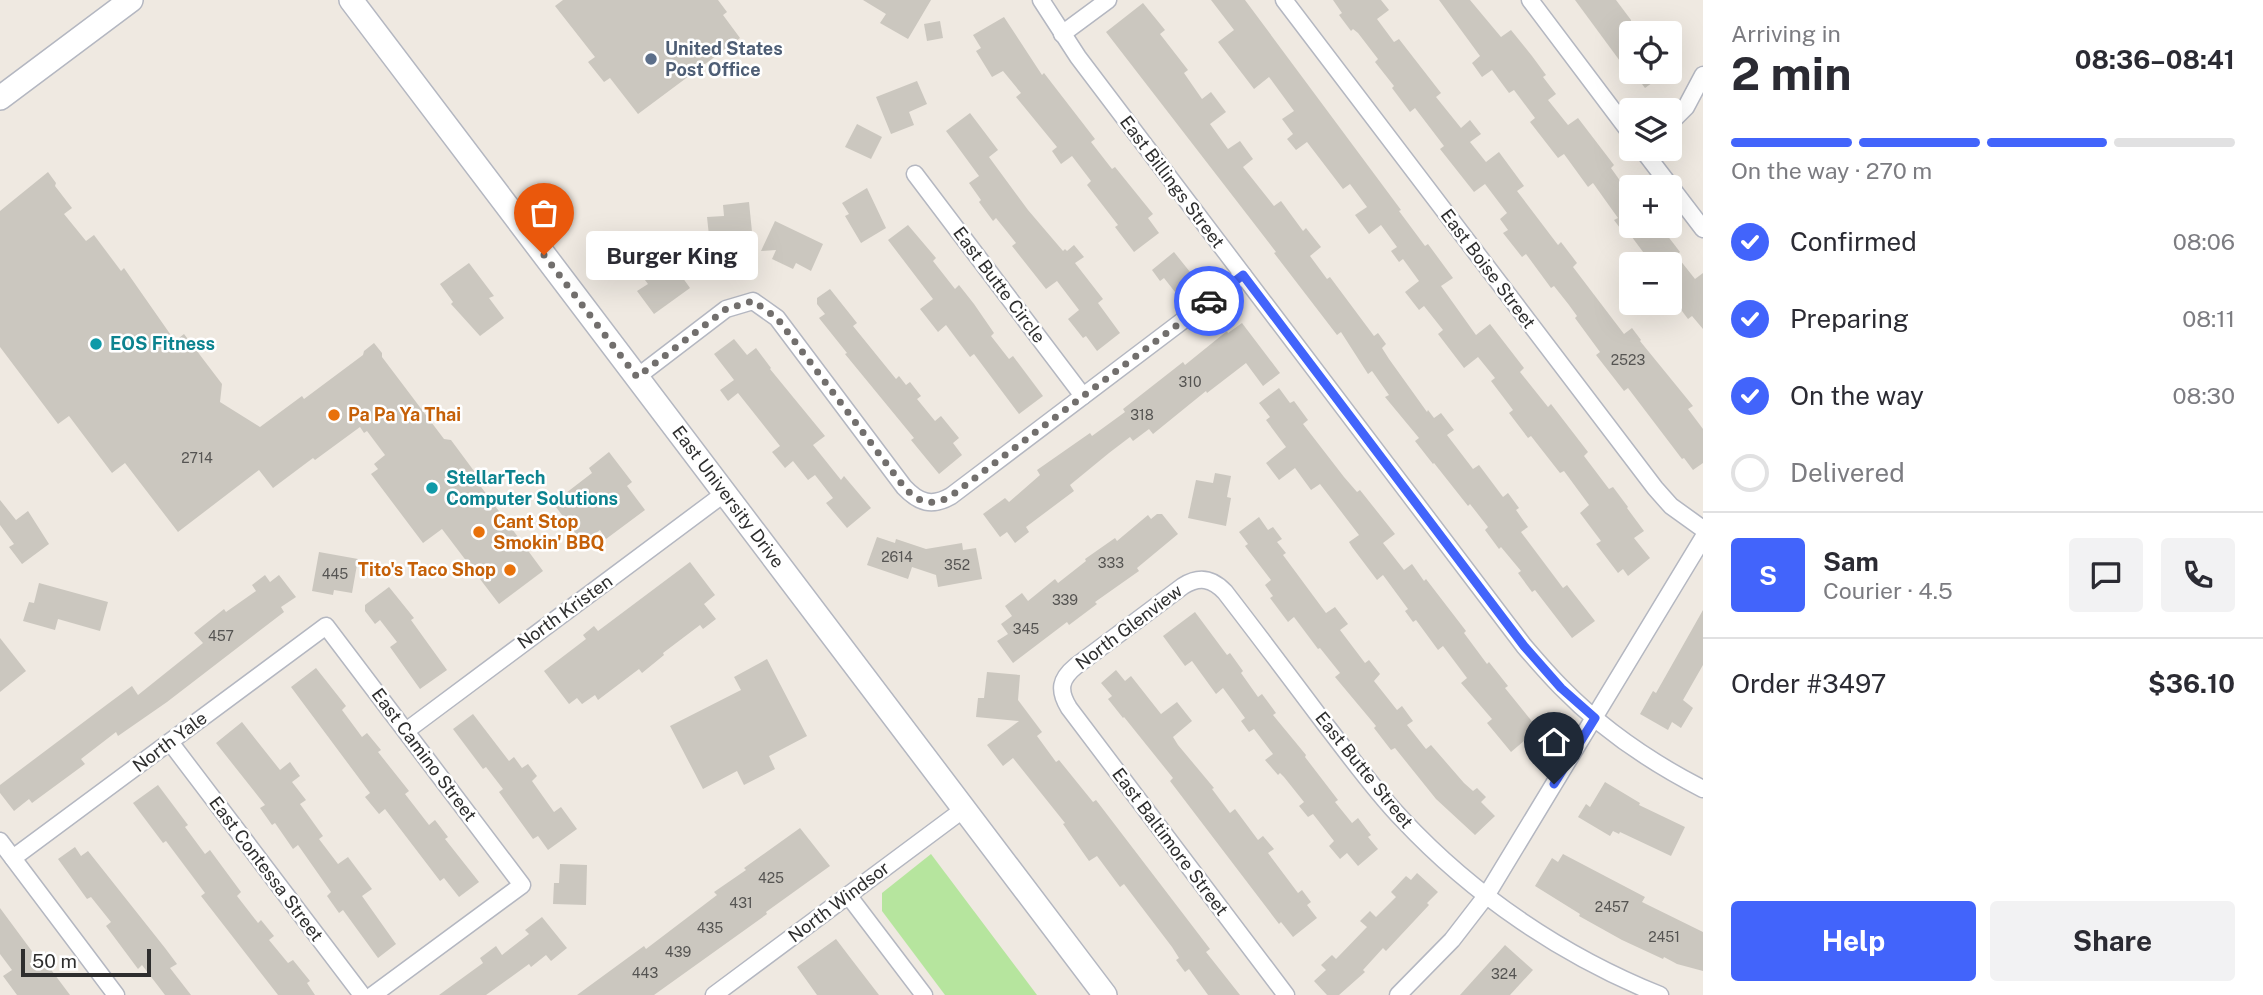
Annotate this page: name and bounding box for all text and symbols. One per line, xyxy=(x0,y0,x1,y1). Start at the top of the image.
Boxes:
text: Arriving in xyxy=(1731,20,1841,47)
map controls xyxy=(1619,21,1682,315)
button: locate xyxy=(1619,21,1682,84)
place label: United States Post Office xyxy=(665,38,783,80)
text: 08:36–08:41 xyxy=(2075,44,2235,75)
text: 2 min xyxy=(1731,46,1851,100)
marker: United States Post Office xyxy=(643,51,659,67)
button: layers xyxy=(1619,98,1682,161)
street label: East Billings Street xyxy=(1116,111,1229,252)
text: On the way · 270 m xyxy=(1731,157,1932,184)
button: + xyxy=(1619,175,1682,238)
pin xyxy=(514,183,574,255)
icon: bag xyxy=(525,194,563,232)
street label: East Boise Street xyxy=(1437,205,1540,333)
street label: East Butte Circle xyxy=(949,223,1050,347)
icon: check xyxy=(1731,223,1769,261)
text: Confirmed xyxy=(1790,226,1917,257)
text: 08:06 xyxy=(2173,228,2235,255)
callout: Burger King xyxy=(586,230,758,280)
text: Burger King xyxy=(606,242,738,269)
button: − xyxy=(1619,252,1682,315)
courier xyxy=(1174,266,1244,336)
icon: car xyxy=(1190,282,1228,320)
icon: check xyxy=(1731,300,1769,338)
text: Preparing xyxy=(1790,303,1909,334)
text: 08:11 xyxy=(2182,305,2235,332)
place label: EOS Fitness xyxy=(110,333,215,354)
marker: EOS Fitness xyxy=(88,336,104,352)
house number: 2523 xyxy=(1611,352,1645,368)
house number: 310 xyxy=(1178,374,1202,390)
icon: check xyxy=(1731,377,1769,415)
text: On the way xyxy=(1790,380,1924,411)
text: 08:30 xyxy=(2173,382,2235,409)
place label: Pa Pa Ya Thai xyxy=(348,404,461,425)
marker: Pa Pa Ya Thai xyxy=(326,407,342,423)
house number: 318 xyxy=(1130,407,1154,423)
street label: East University Drive xyxy=(668,422,789,572)
house number: 2714 xyxy=(181,450,213,466)
text: Delivered xyxy=(1790,457,1905,488)
place label: StellarTech Computer Solutions xyxy=(446,467,618,509)
marker: StellarTech Computer Solutions xyxy=(424,480,440,496)
place label: Cant Stop Smokin' BBQ xyxy=(493,511,605,553)
marker: Cant Stop Smokin' BBQ xyxy=(471,524,487,540)
button: chat xyxy=(2069,538,2143,612)
button: phone xyxy=(2161,538,2235,612)
text: Sam xyxy=(1823,546,1879,577)
house number: 2614 xyxy=(881,549,913,565)
house number: 333 xyxy=(1098,555,1124,571)
house number: 352 xyxy=(944,557,970,573)
place label: Tito's Taco Shop xyxy=(358,559,496,580)
text: S xyxy=(1759,560,1777,591)
marker: Tito's Taco Shop xyxy=(502,562,518,578)
house number: 445 xyxy=(322,566,348,582)
street label: North Kristen xyxy=(513,570,616,653)
text: Courier · 4.5 xyxy=(1823,577,1953,604)
street label: North Glenview xyxy=(1071,580,1186,674)
house number: 339 xyxy=(1052,592,1078,608)
house number: 345 xyxy=(1013,621,1039,637)
house number: 457 xyxy=(208,628,234,644)
text: Order #3497 xyxy=(1731,668,1886,699)
text: $36.10 xyxy=(2148,668,2235,699)
street label: East Camino Street xyxy=(368,684,481,825)
street label: North Yale xyxy=(129,707,211,776)
street label: East Butte Street xyxy=(1311,707,1418,832)
pin xyxy=(1524,712,1584,784)
icon: home xyxy=(1535,723,1573,761)
street label: East Baltimore Street xyxy=(1108,764,1233,920)
street label: East Contessa Street xyxy=(205,792,328,945)
street label: North Windsor xyxy=(784,857,893,946)
house number: 425 xyxy=(758,870,784,886)
house number: 431 xyxy=(729,895,753,911)
house number: 2457 xyxy=(1595,899,1629,915)
button: Help xyxy=(1731,901,1976,981)
button: Share xyxy=(1990,901,2235,981)
house number: 435 xyxy=(697,920,723,936)
house number: 2451 xyxy=(1648,929,1680,945)
house number: 439 xyxy=(665,944,691,960)
scale bar xyxy=(21,946,150,978)
text: 50 m xyxy=(32,950,77,972)
house number: 443 xyxy=(632,965,658,981)
house number: 324 xyxy=(1491,966,1517,982)

